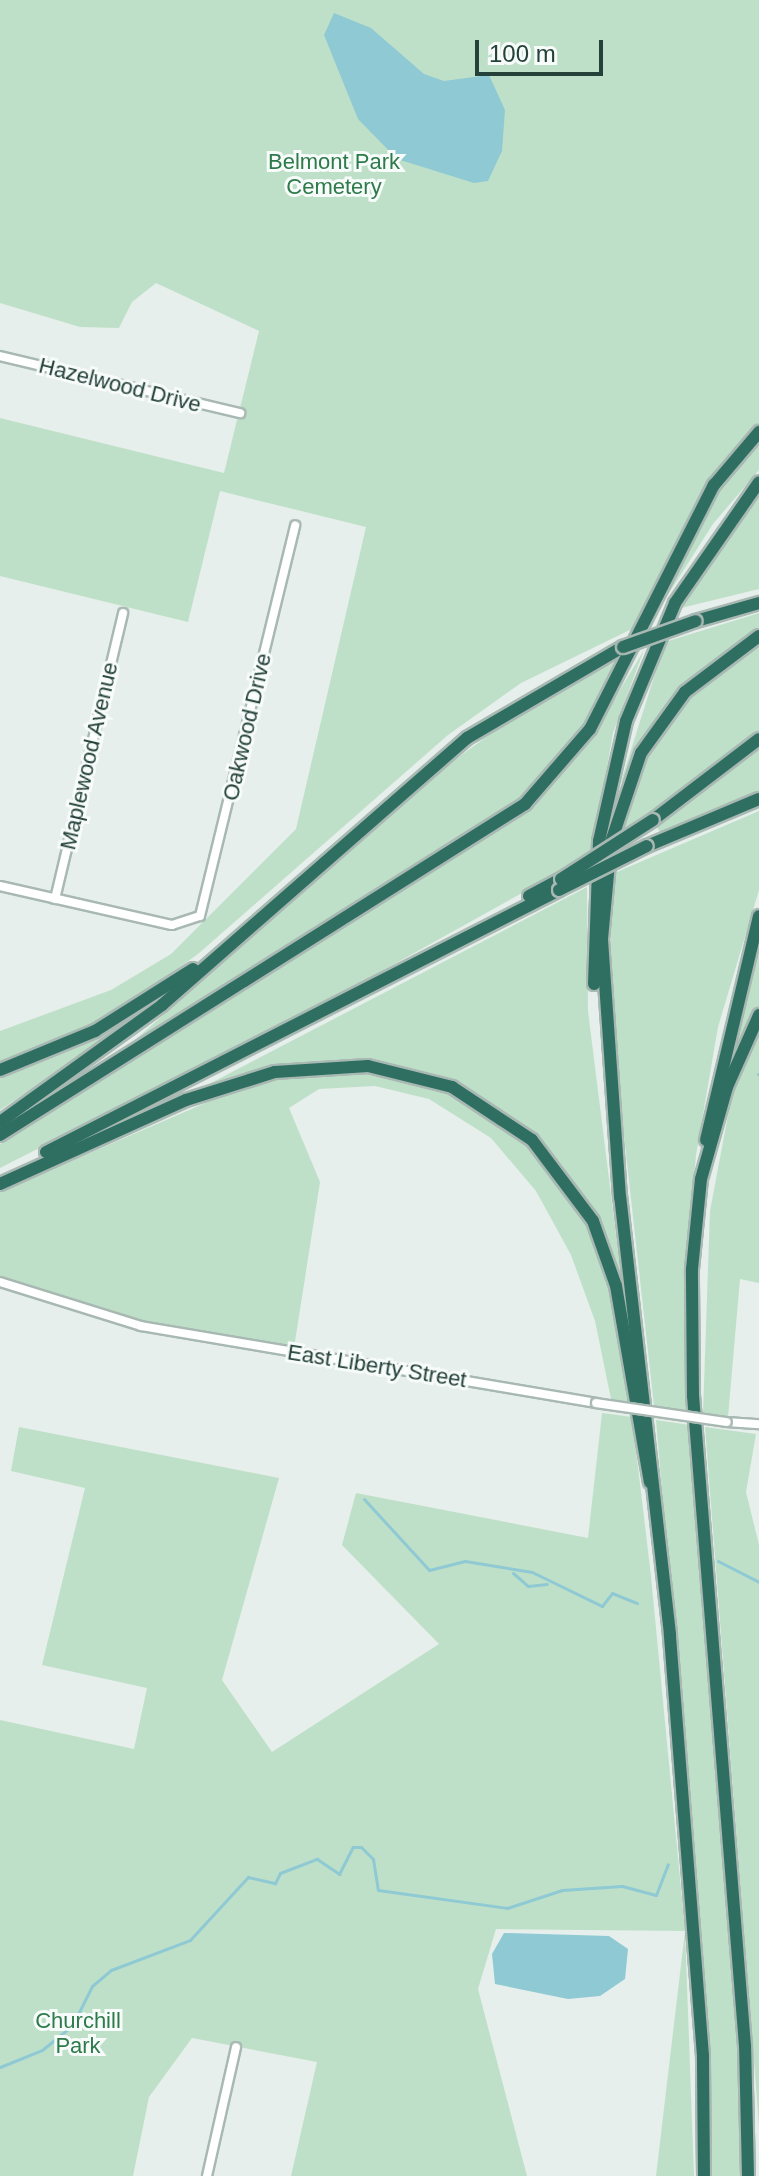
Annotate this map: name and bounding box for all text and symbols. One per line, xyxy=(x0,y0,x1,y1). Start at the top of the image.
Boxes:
scale bar xyxy=(479,24,607,74)
text: 100 m xyxy=(489,40,556,67)
park label: Belmont Park Cemetery xyxy=(268,148,400,200)
street label: Hazelwood Drive xyxy=(36,352,204,418)
street label: Oakwood Drive xyxy=(217,651,277,803)
street label: Maplewood Avenue xyxy=(54,659,124,853)
street label: East Liberty Street xyxy=(286,1339,468,1393)
park label: Churchill Park xyxy=(35,2007,121,2058)

